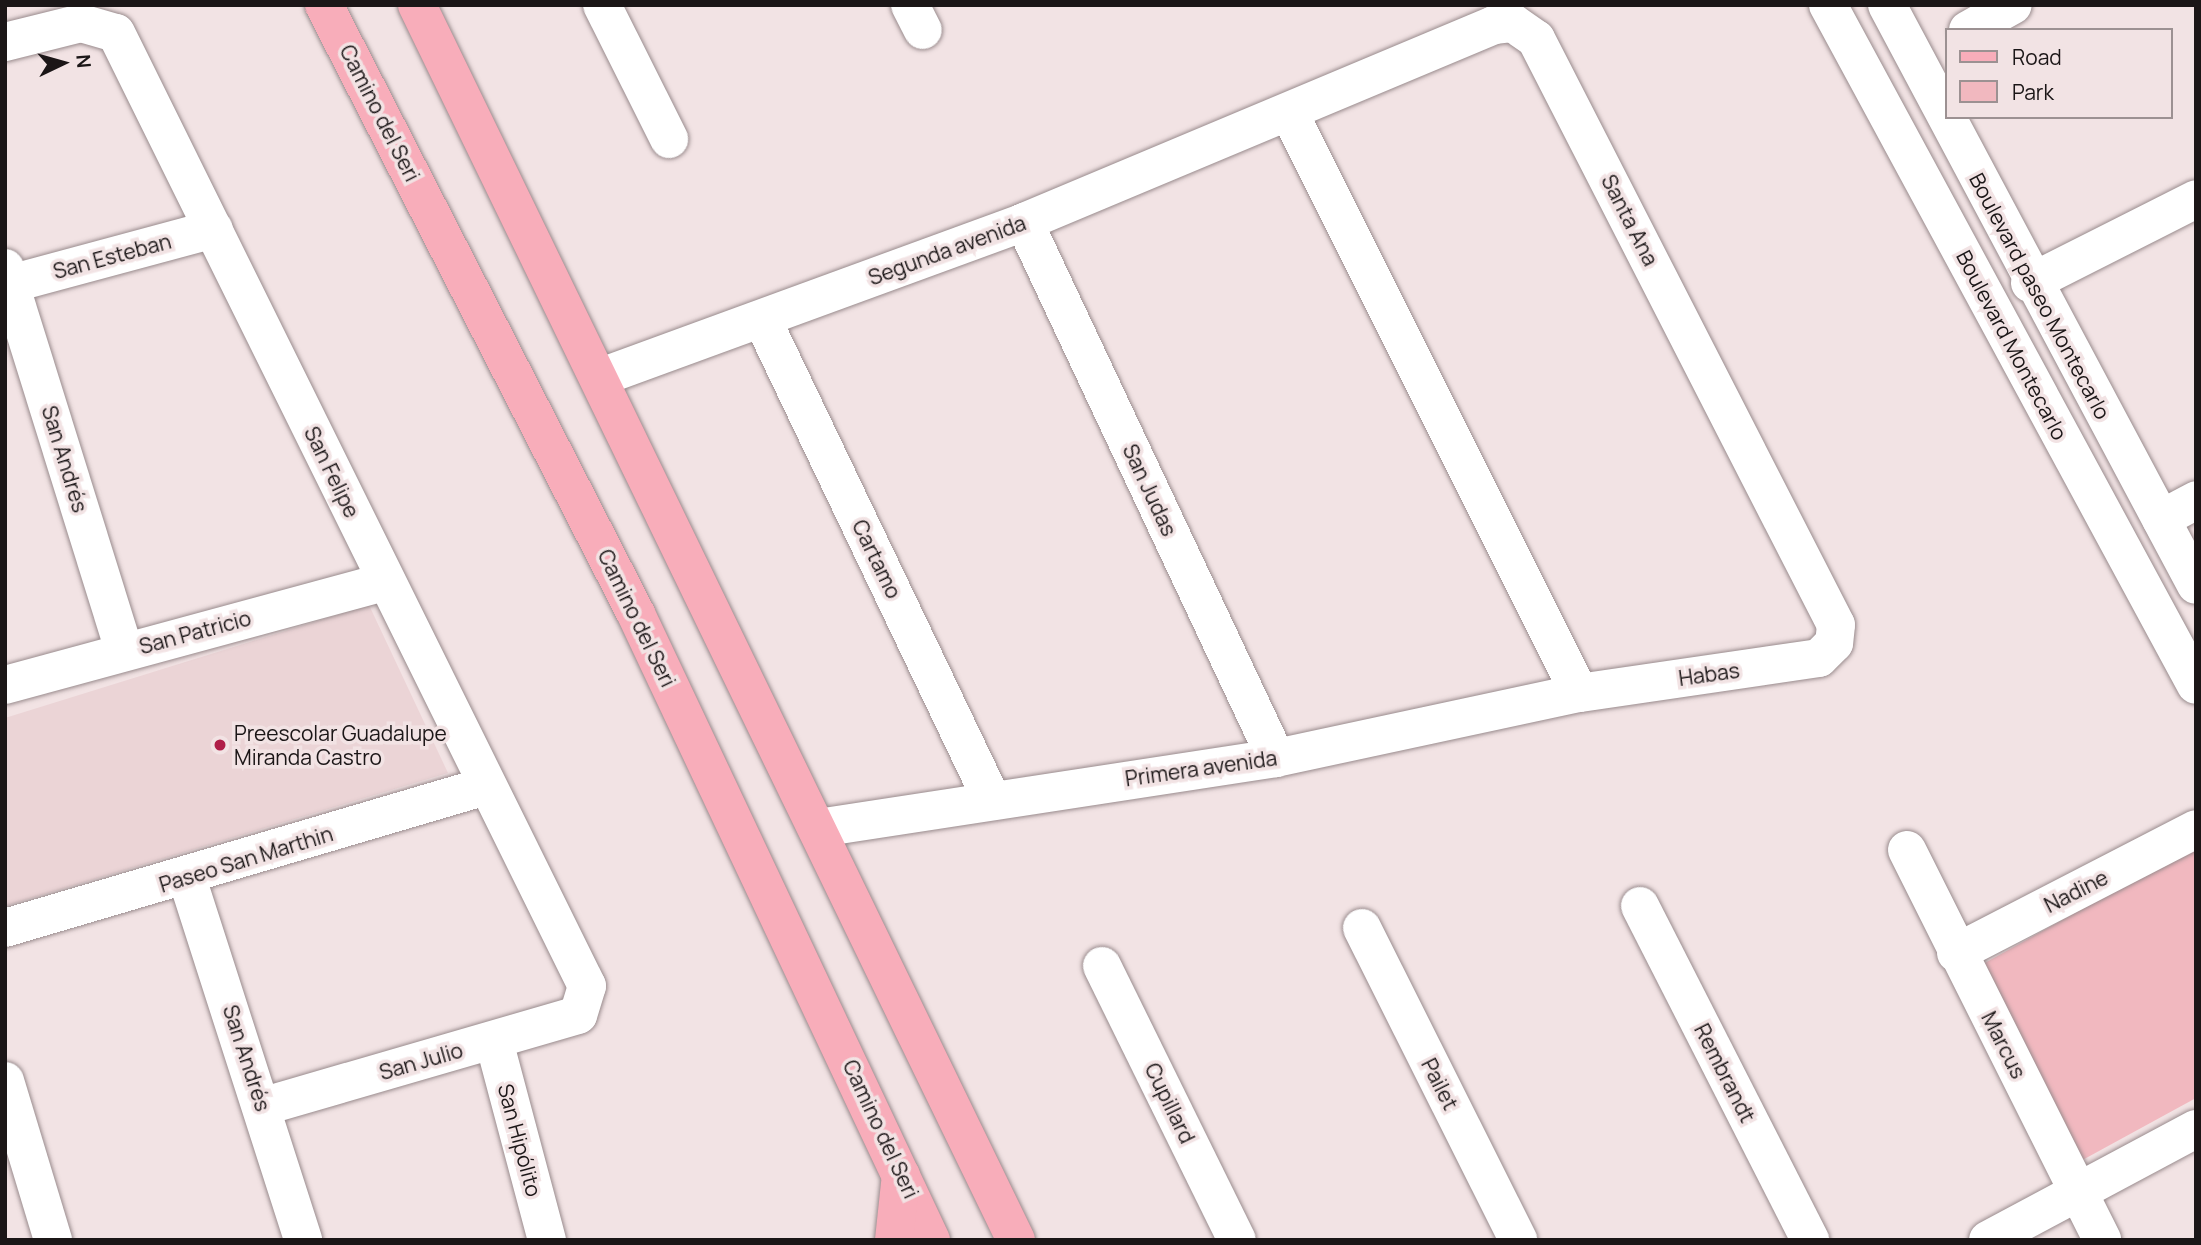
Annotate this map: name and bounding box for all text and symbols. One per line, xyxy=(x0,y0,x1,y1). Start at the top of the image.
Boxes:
north arrow xyxy=(28,28,98,98)
legend xyxy=(1946,28,2173,119)
street label: Camino del Seri xyxy=(335,40,425,186)
text: Road xyxy=(2012,43,2062,71)
text: N xyxy=(70,53,97,69)
text: Park xyxy=(2012,78,2054,106)
street label: Boulevard paseo Montecarlo xyxy=(1964,169,2116,423)
street label: Santa Ana xyxy=(1596,170,1664,270)
street label: Segunda avenida xyxy=(865,210,1029,290)
street label: San Esteban xyxy=(50,228,174,284)
street label: Boulevard Montecarlo xyxy=(1951,246,2073,444)
street label: San Andrés xyxy=(37,403,93,515)
street label: San Felipe xyxy=(299,422,365,522)
street label: San Judas xyxy=(1118,440,1182,540)
street label: Cartamo xyxy=(847,516,907,602)
street label: Camino del Seri xyxy=(593,545,681,691)
street label: San Patricio xyxy=(136,605,254,659)
street label: Habas xyxy=(1677,657,1741,691)
place label: Preescolar Guadalupe Miranda Castro xyxy=(234,720,447,770)
marker: Preescolar Guadalupe Miranda Castro xyxy=(212,737,228,753)
street label: Primera avenida xyxy=(1123,745,1279,791)
street label: Paseo San Marthin xyxy=(156,821,336,897)
street label: Nadine xyxy=(2040,864,2112,918)
street label: San Andrés xyxy=(218,1002,276,1114)
street label: Marcus xyxy=(1976,1007,2032,1083)
street label: Rembrandt xyxy=(1689,1019,1761,1127)
street label: San Julio xyxy=(376,1037,466,1085)
street label: Pailet xyxy=(1416,1054,1464,1114)
street label: Camino del Seri xyxy=(838,1056,924,1202)
street label: Cupillard xyxy=(1140,1059,1200,1147)
street label: San Hipólito xyxy=(493,1081,547,1199)

